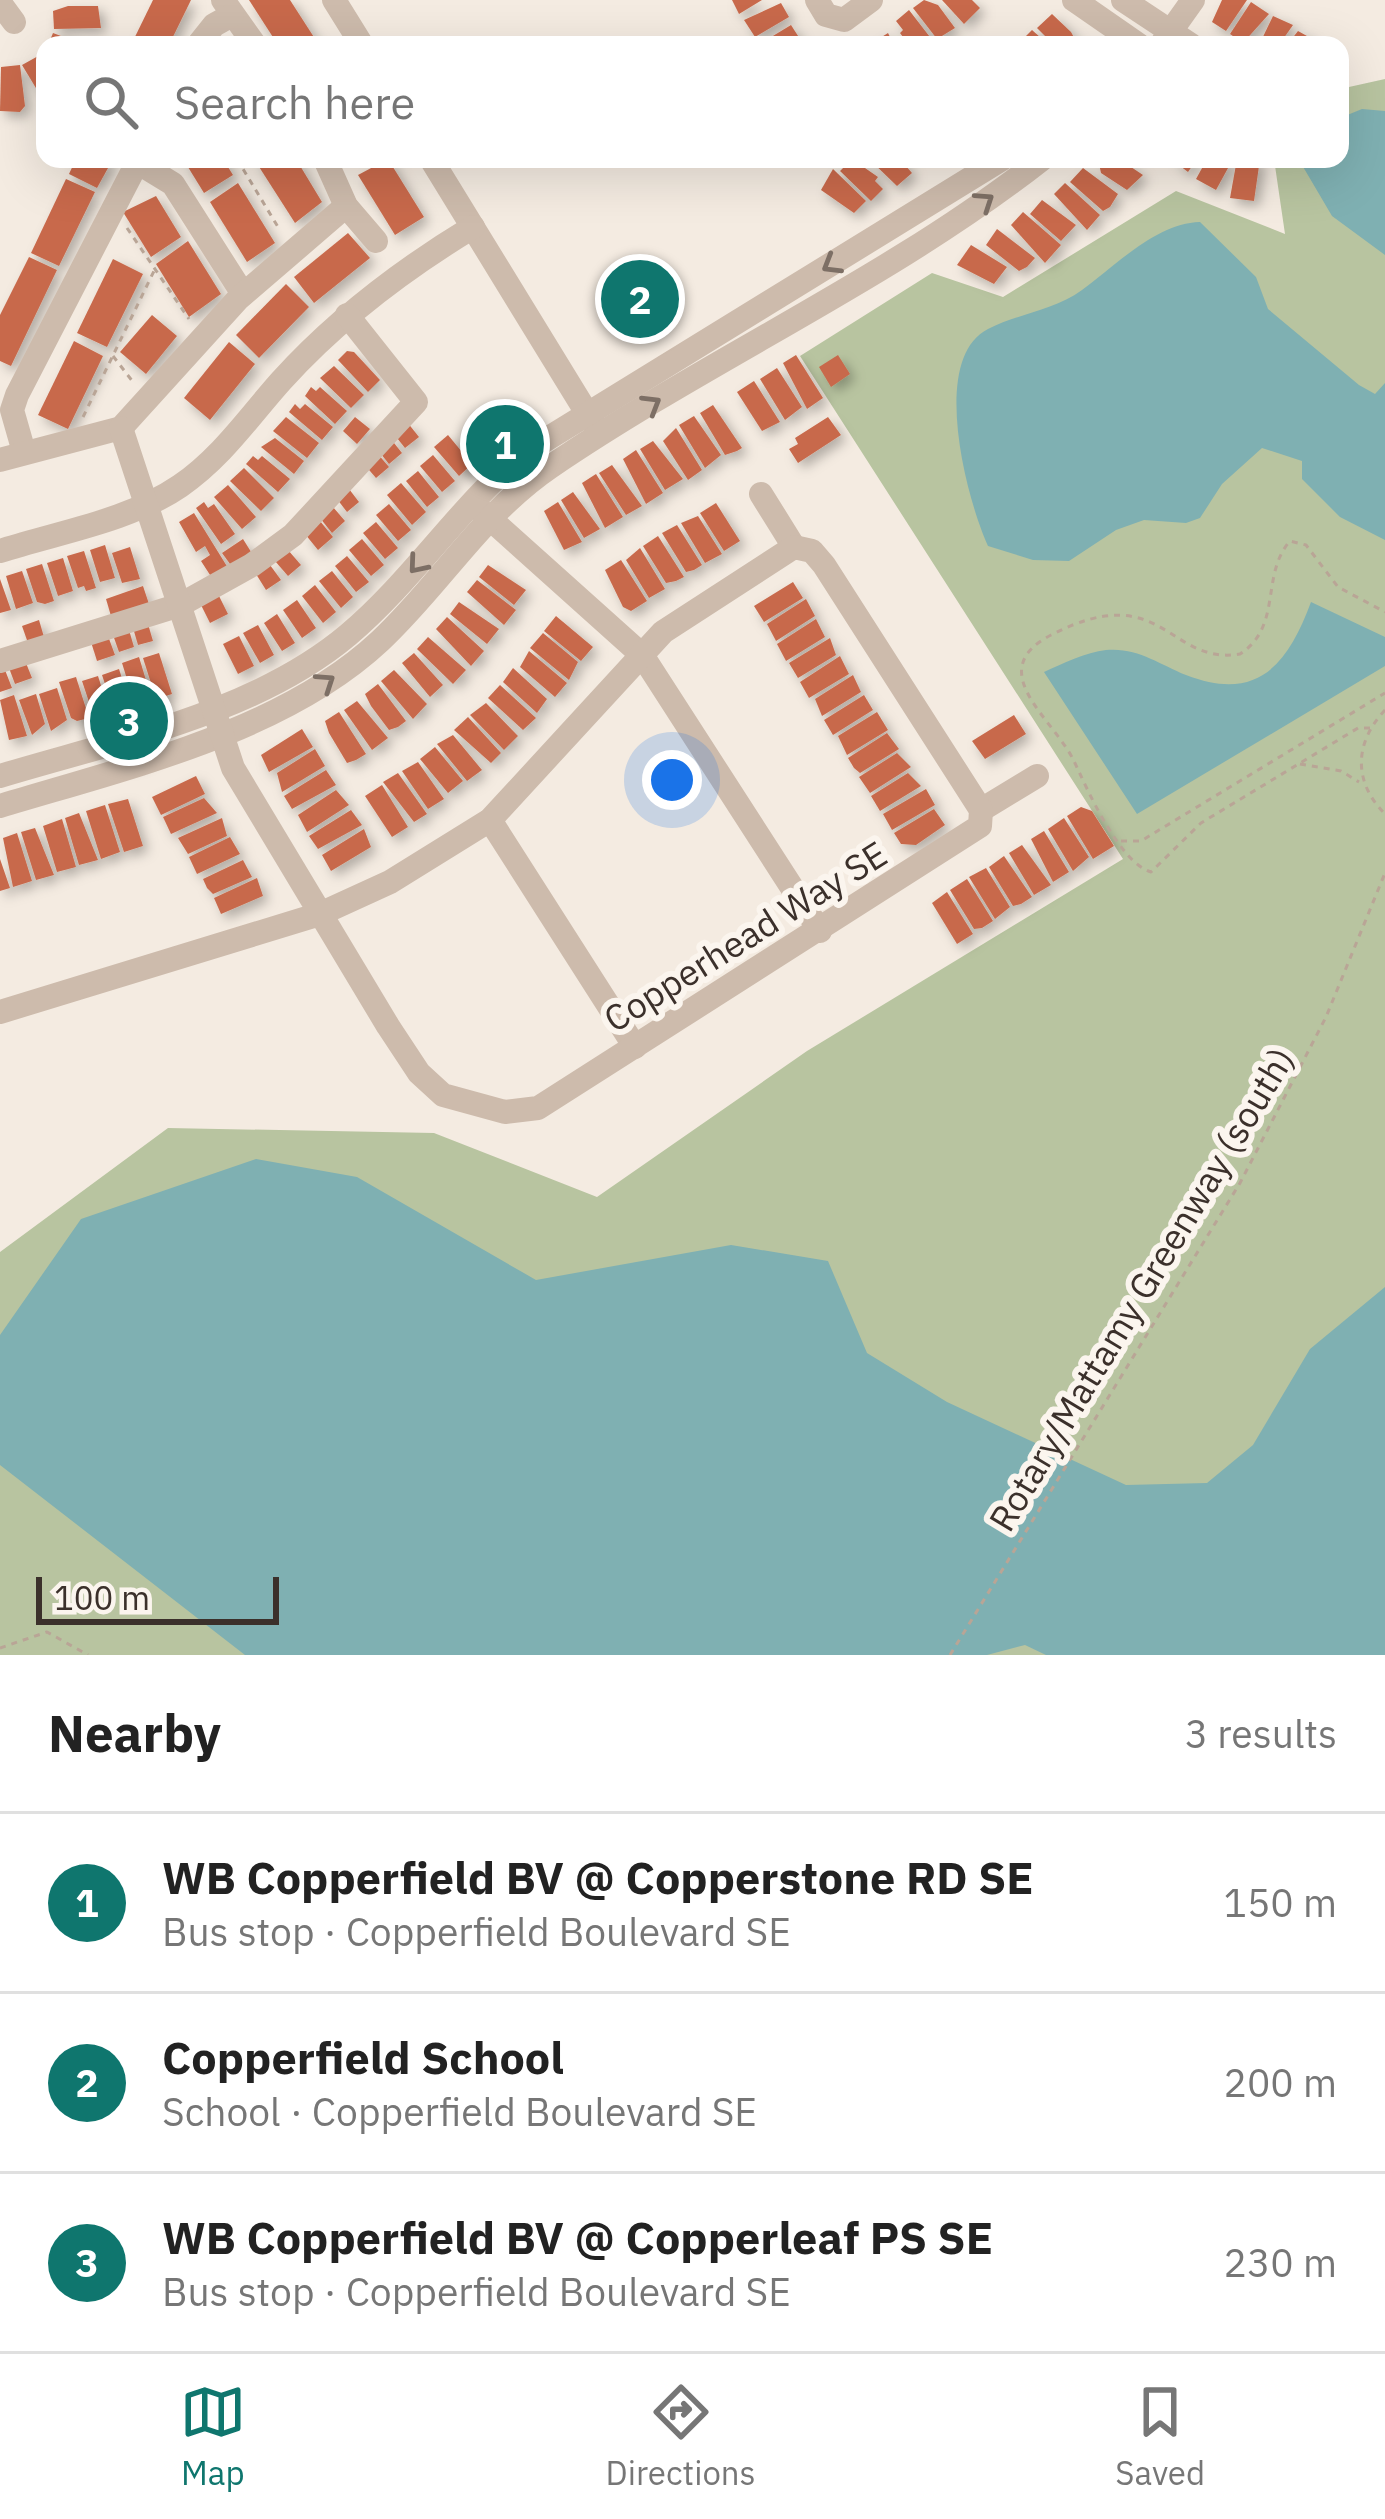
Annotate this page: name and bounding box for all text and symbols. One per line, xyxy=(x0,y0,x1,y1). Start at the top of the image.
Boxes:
search box xyxy=(36,36,1349,168)
icon: search xyxy=(78,69,144,135)
text: Search here xyxy=(174,73,415,131)
one-way arrow xyxy=(971,193,993,215)
one-way arrow xyxy=(822,251,844,273)
pin: 2 xyxy=(601,254,679,344)
one-way arrow xyxy=(639,395,661,418)
pin: 1 xyxy=(466,399,544,489)
one-way arrow xyxy=(409,552,431,574)
one-way arrow xyxy=(313,675,335,697)
pin: 3 xyxy=(90,676,168,766)
your location xyxy=(642,750,702,810)
street label: Copperhead Way SE xyxy=(595,830,895,1042)
street label: Rotary/Mattamy Greenway (south) xyxy=(978,1039,1304,1539)
scale bar xyxy=(36,1571,279,1624)
text: 100 m xyxy=(54,1576,150,1619)
text: Nearby xyxy=(48,1700,221,1766)
text: 3 results xyxy=(1185,1708,1337,1759)
text: WB Copperfield BV @ Copperstone RD SE xyxy=(162,1848,1034,1906)
text: 1 xyxy=(75,1877,99,1928)
text: 150 m xyxy=(1224,1877,1337,1928)
text: Bus stop · Copperfield Boulevard SE xyxy=(162,1906,791,1957)
text: Copperfield School xyxy=(162,2028,564,2086)
text: 2 xyxy=(75,2057,99,2108)
text: 200 m xyxy=(1224,2057,1337,2108)
text: School · Copperfield Boulevard SE xyxy=(162,2086,757,2137)
text: WB Copperfield BV @ Copperleaf PS SE xyxy=(162,2208,993,2266)
text: 3 xyxy=(75,2237,99,2288)
text: 230 m xyxy=(1224,2237,1337,2288)
text: Bus stop · Copperfield Boulevard SE xyxy=(162,2266,791,2317)
tab: Map xyxy=(180,2379,246,2494)
tab: Directions xyxy=(606,2379,756,2494)
tab: Saved xyxy=(1115,2379,1205,2494)

